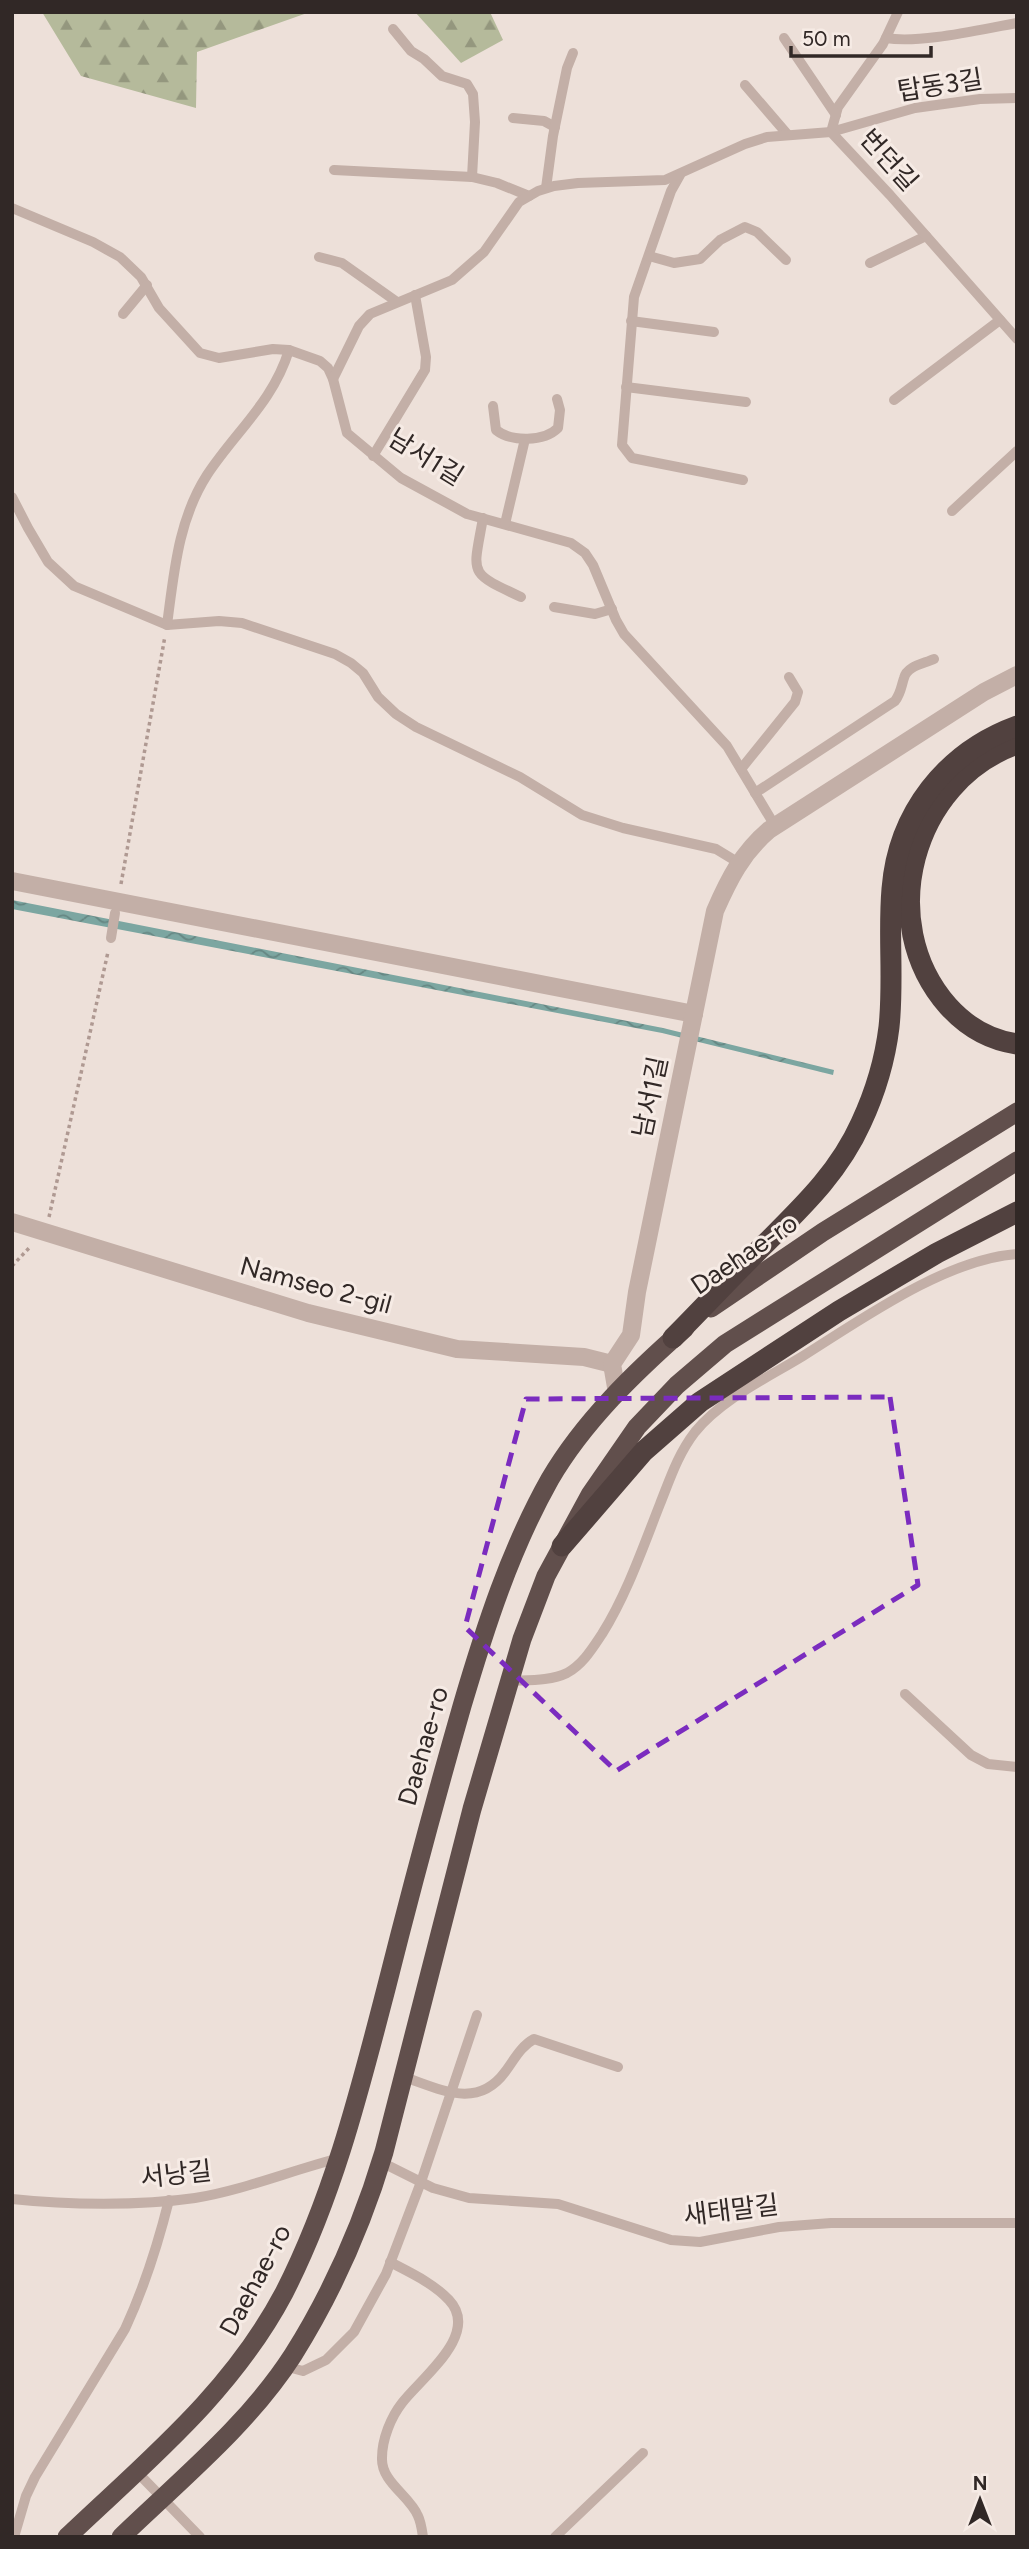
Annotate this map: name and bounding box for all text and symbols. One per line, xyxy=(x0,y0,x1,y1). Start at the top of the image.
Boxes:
scale bar xyxy=(791,14,931,58)
text: 50 m xyxy=(802,26,851,51)
street label: 탑동3길 xyxy=(895,62,985,108)
street label: 번던길 xyxy=(853,123,925,197)
street label: 남서1길 xyxy=(383,422,469,492)
street label: 남서1길 xyxy=(626,1053,674,1141)
street label: Daehae-ro xyxy=(684,1207,804,1301)
street label: Namseo 2-gil xyxy=(237,1249,395,1321)
street label: Daehae-ro xyxy=(391,1683,455,1809)
street label: 서낭길 xyxy=(139,2154,213,2194)
street label: 새태말길 xyxy=(682,2188,780,2232)
street label: Daehae-ro xyxy=(212,2219,298,2341)
north arrow xyxy=(945,2465,1015,2535)
text: N xyxy=(973,2472,987,2495)

